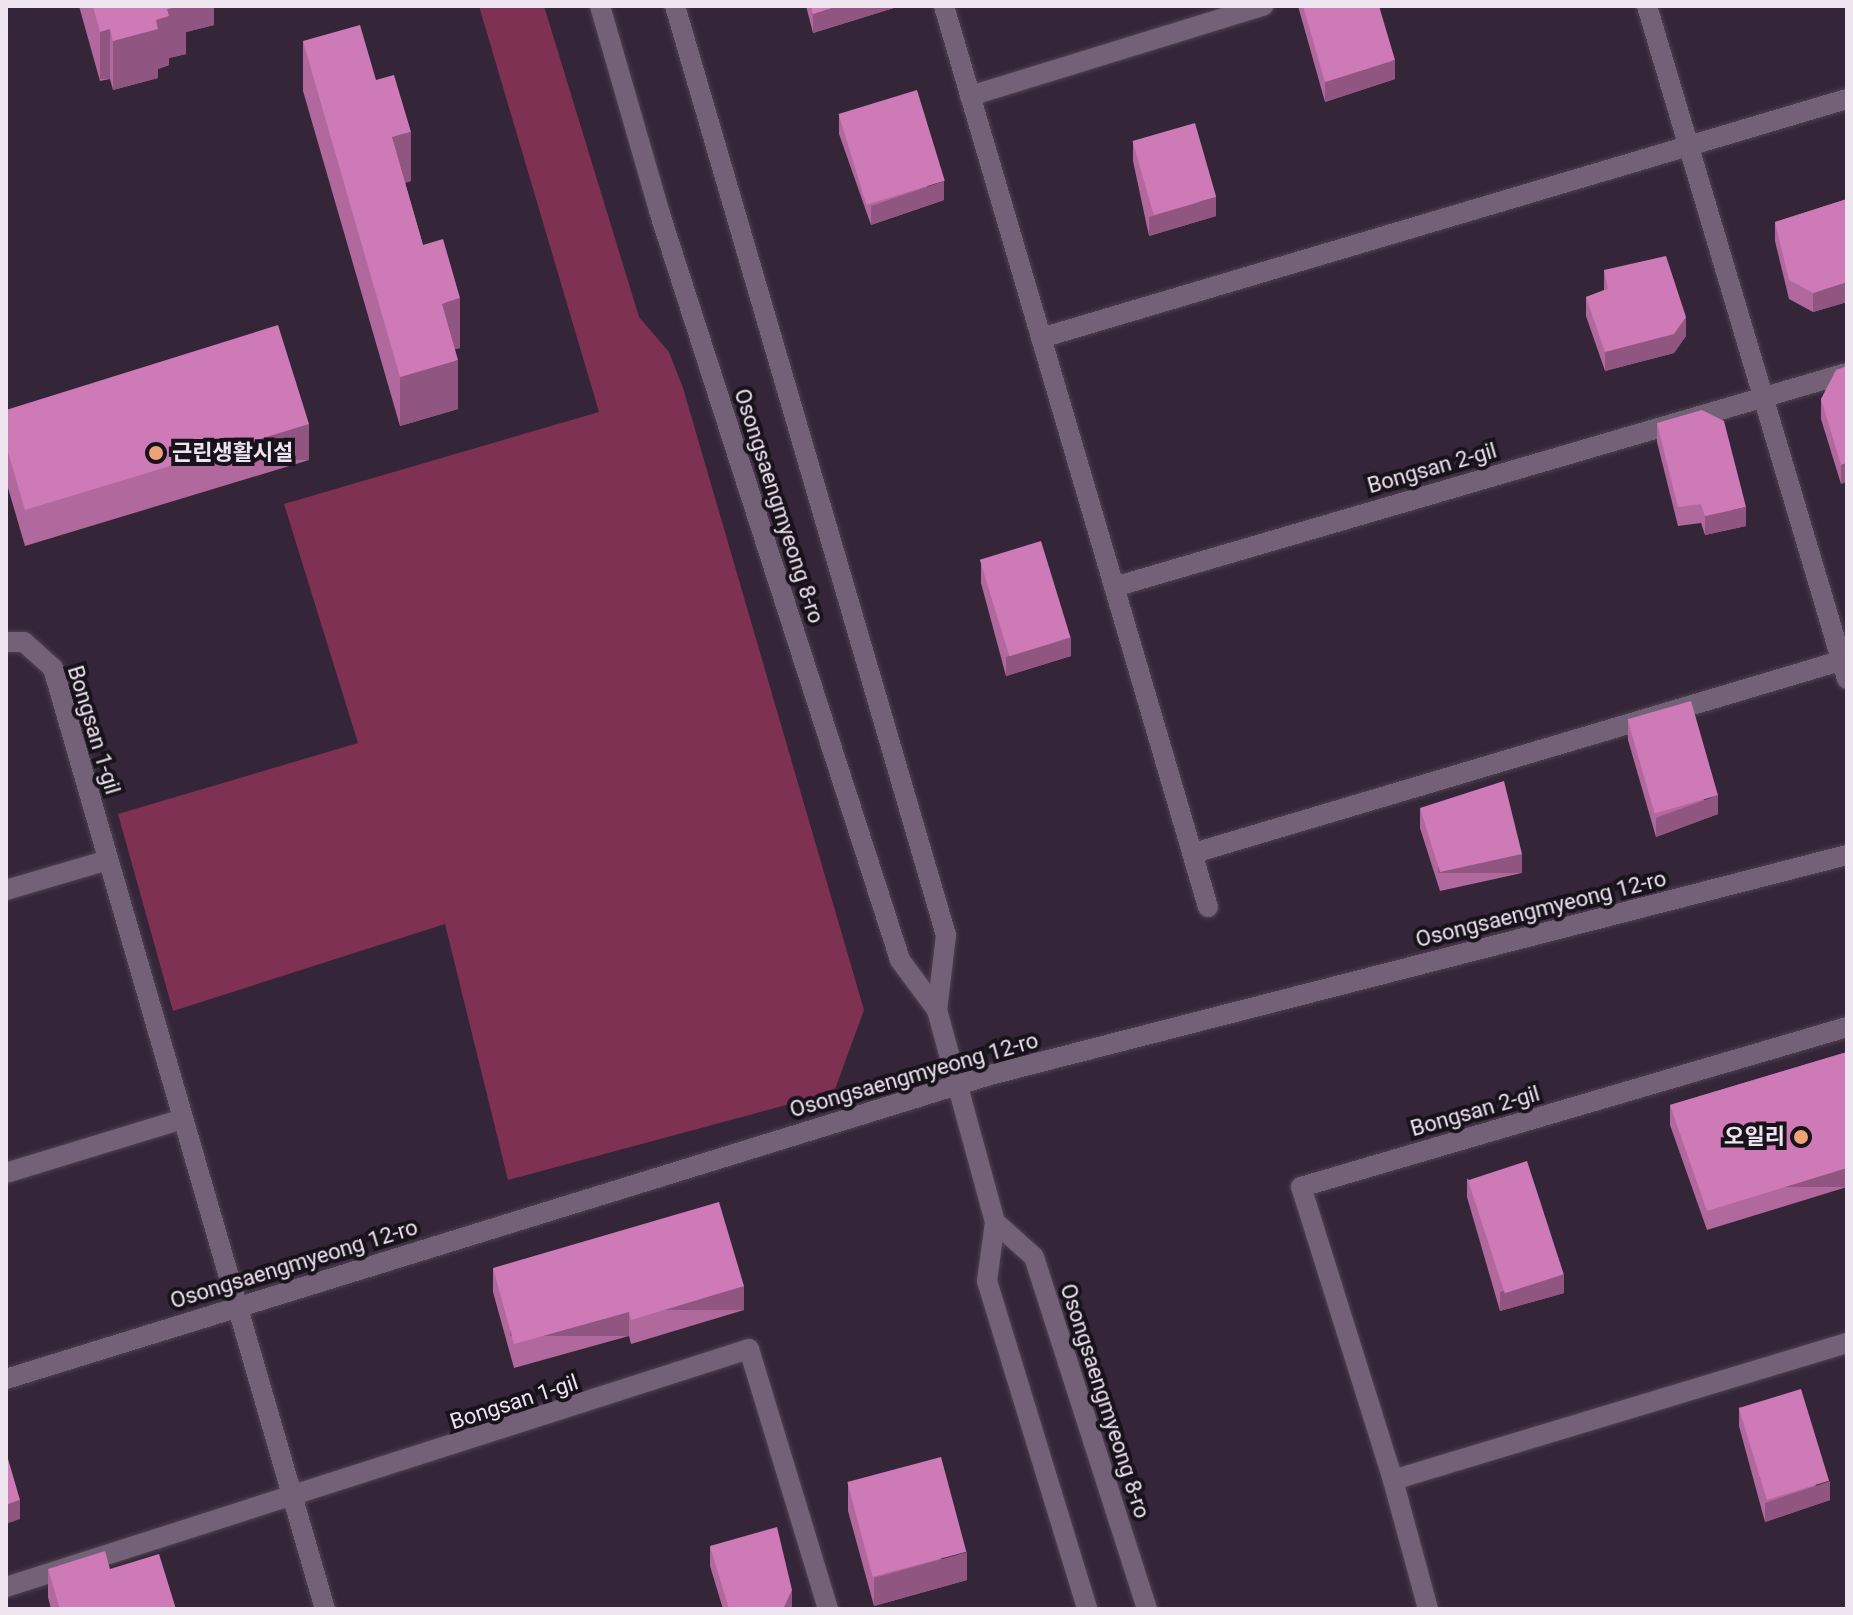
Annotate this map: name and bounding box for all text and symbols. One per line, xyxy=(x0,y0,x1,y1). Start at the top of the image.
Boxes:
street label: Osongsaengmyeong 8-ro xyxy=(729,385,829,627)
street label: Bongsan 2-gil xyxy=(1364,437,1500,499)
place label: 근린생활시설 xyxy=(172,440,293,466)
marker: 근린생활시설 xyxy=(147,444,165,462)
street label: Bongsan 1-gil xyxy=(62,662,126,798)
street label: Osongsaengmyeong 12-ro xyxy=(1413,865,1669,953)
street label: Osongsaengmyeong 12-ro xyxy=(787,1027,1041,1123)
street label: Bongsan 2-gil xyxy=(1407,1080,1543,1142)
place label: 오일리 xyxy=(1724,1124,1785,1150)
marker: 오일리 xyxy=(1792,1128,1810,1146)
street label: Osongsaengmyeong 12-ro xyxy=(167,1214,421,1314)
street label: Osongsaengmyeong 8-ro xyxy=(1055,1280,1155,1522)
street label: Bongsan 1-gil xyxy=(447,1369,581,1435)

